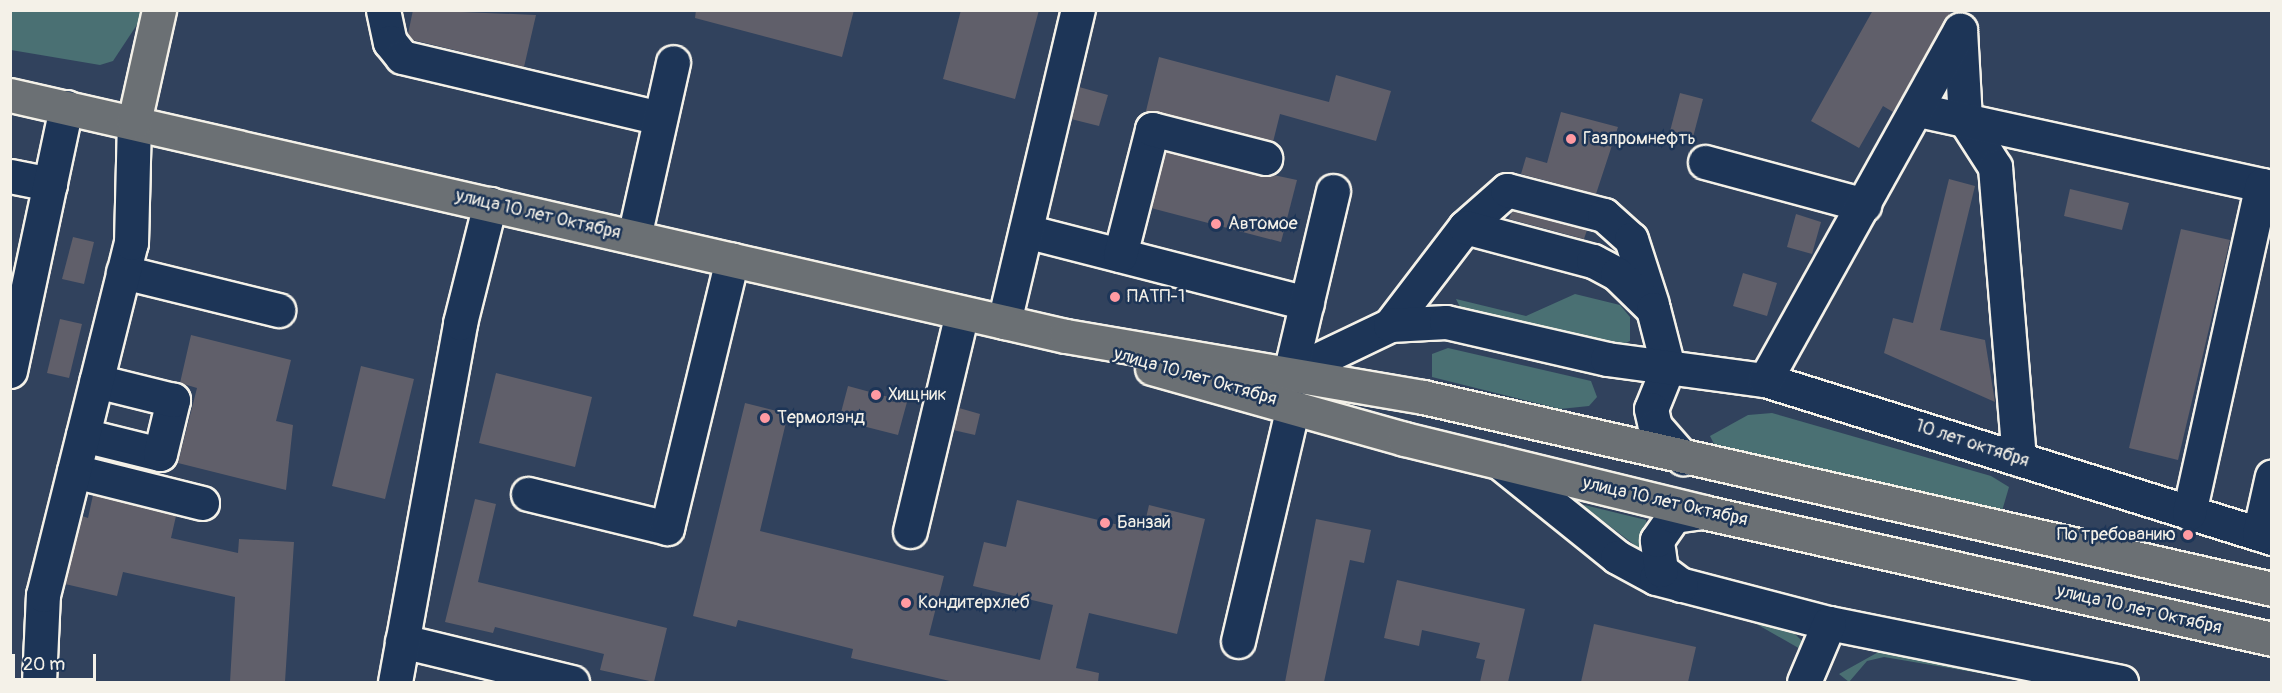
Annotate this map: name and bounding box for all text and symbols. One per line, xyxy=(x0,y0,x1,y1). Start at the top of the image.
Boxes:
place label: Газпромнефть xyxy=(1583,128,1696,150)
marker: Газпромнефть xyxy=(1564,132,1578,146)
street label: улица 10 лет Октября xyxy=(453,186,623,244)
place label: Автомое xyxy=(1228,213,1298,235)
marker: Автомое xyxy=(1209,217,1223,231)
place label: ПАТП-1 xyxy=(1127,286,1185,308)
marker: ПАТП-1 xyxy=(1108,290,1122,304)
street label: улица 10 лет Октября xyxy=(1111,343,1279,411)
place label: Хищник xyxy=(888,384,946,406)
marker: Хищник xyxy=(869,388,883,402)
place label: Термолэнд xyxy=(777,407,865,429)
marker: Термолэнд xyxy=(758,411,772,425)
street label: 10 лет октября xyxy=(1912,415,2032,473)
street label: улица 10 лет Октября xyxy=(1580,473,1750,531)
place label: Банзай xyxy=(1117,512,1171,534)
marker: Банзай xyxy=(1098,516,1112,530)
place label: По требованию xyxy=(2057,524,2176,546)
marker: По требованию xyxy=(2181,528,2195,542)
street label: улица 10 лет Октября xyxy=(2054,581,2224,639)
place label: Кондитерхлеб xyxy=(918,592,1030,614)
marker: Кондитерхлеб xyxy=(899,596,913,610)
scale bar xyxy=(15,642,99,680)
text: 20 m xyxy=(23,653,65,676)

